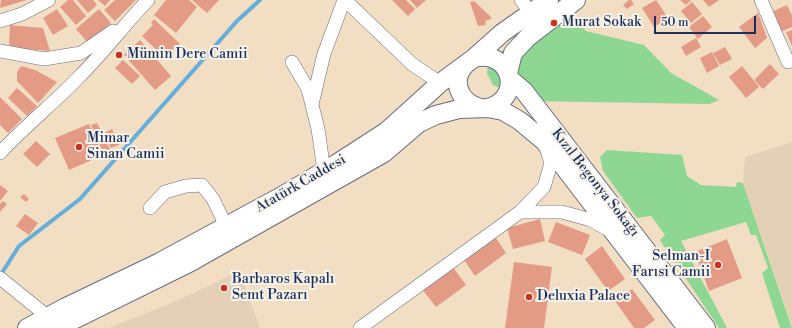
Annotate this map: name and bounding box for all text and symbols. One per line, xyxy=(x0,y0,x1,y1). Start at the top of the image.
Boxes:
scale bar xyxy=(656,8,758,34)
place label: Murat Sokak xyxy=(562,15,641,31)
text: 50 m xyxy=(661,15,689,30)
marker: Murat Sokak xyxy=(549,18,559,28)
place label: Mümin Dere Camii xyxy=(127,47,248,63)
marker: Mümin Dere Camii xyxy=(114,50,124,60)
street label: Kızıl Begonya Sokağı xyxy=(548,126,642,240)
place label: Mimar Sinan Camii xyxy=(87,131,165,164)
marker: Mimar Sinan Camii xyxy=(74,142,84,152)
street label: Atatürk Caddesi xyxy=(253,151,349,217)
place label: Selman-I Farısi Camii xyxy=(632,249,710,282)
marker: Selman-I Farısi Camii xyxy=(713,260,723,270)
place label: Barbaros Kapalı Semt Pazarı xyxy=(232,272,334,304)
marker: Barbaros Kapalı Semt Pazarı xyxy=(219,283,229,293)
place label: Deluxia Palace xyxy=(537,289,630,305)
marker: Deluxia Palace xyxy=(524,292,534,302)

